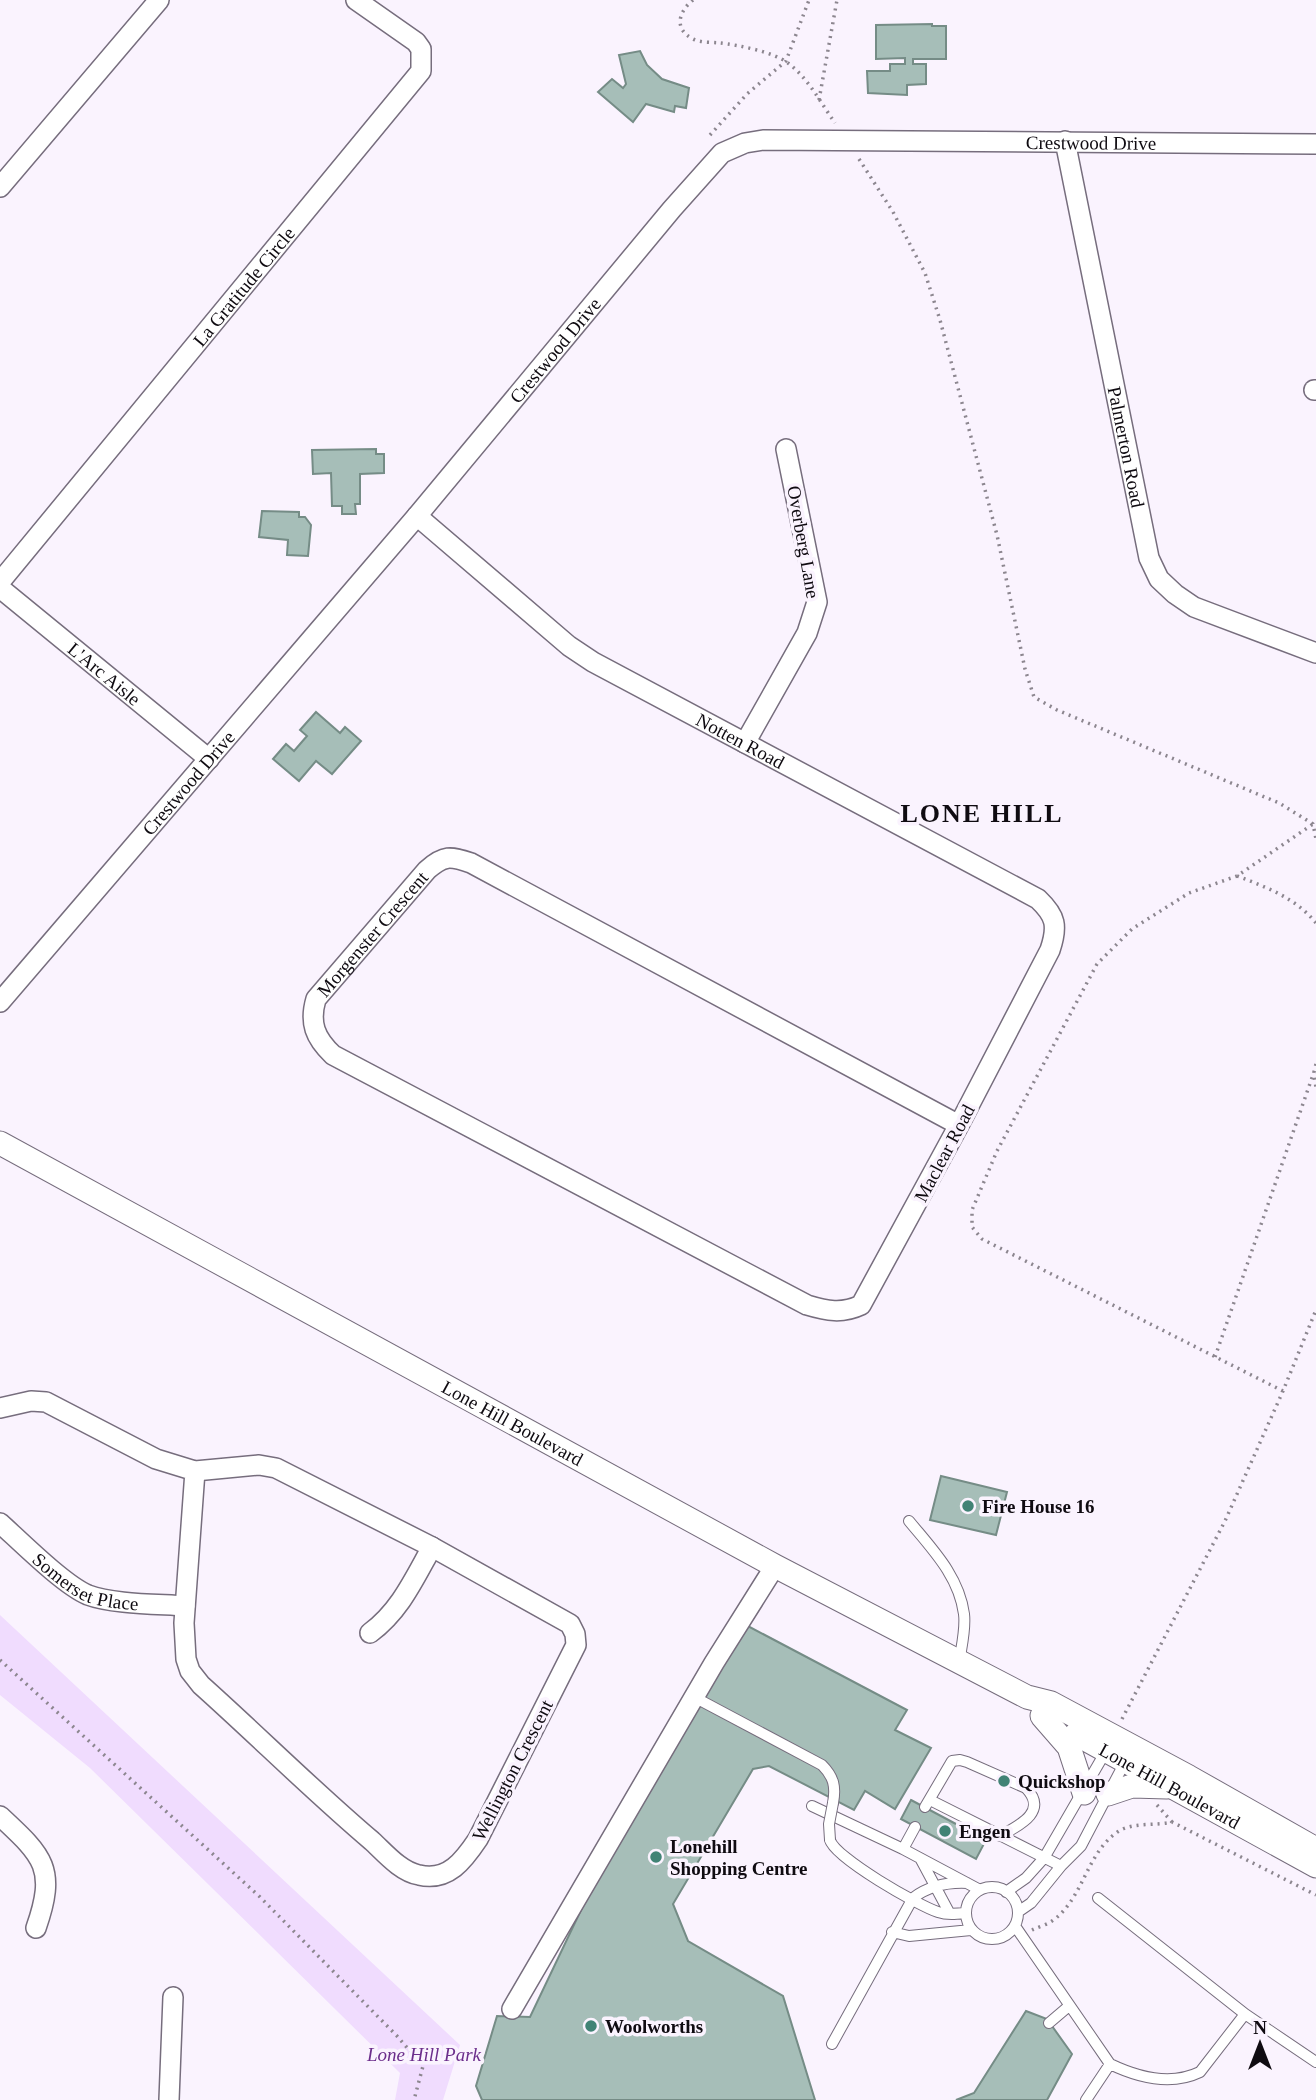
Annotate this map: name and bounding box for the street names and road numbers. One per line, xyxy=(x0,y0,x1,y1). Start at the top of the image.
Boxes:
street label: Crestwood Drive xyxy=(1026,132,1156,154)
street label: La Gratitude Circle xyxy=(189,223,299,350)
street label: Crestwood Drive xyxy=(505,294,605,407)
street label: Palmerton Road xyxy=(1104,385,1149,510)
street label: Overberg Lane xyxy=(783,484,824,600)
street label: L'Arc Aisle xyxy=(64,638,145,710)
street label: Notten Road xyxy=(693,709,788,773)
street label: Crestwood Drive xyxy=(138,727,239,839)
street label: Morgenster Crescent xyxy=(313,867,433,1001)
street label: Maclear Road xyxy=(910,1101,979,1205)
street label: Lone Hill Boulevard xyxy=(438,1376,587,1470)
street label: Somerset Place xyxy=(28,1549,139,1614)
street label: Wellington Crescent xyxy=(468,1696,557,1844)
street label: Lone Hill Boulevard xyxy=(1096,1739,1244,1833)

